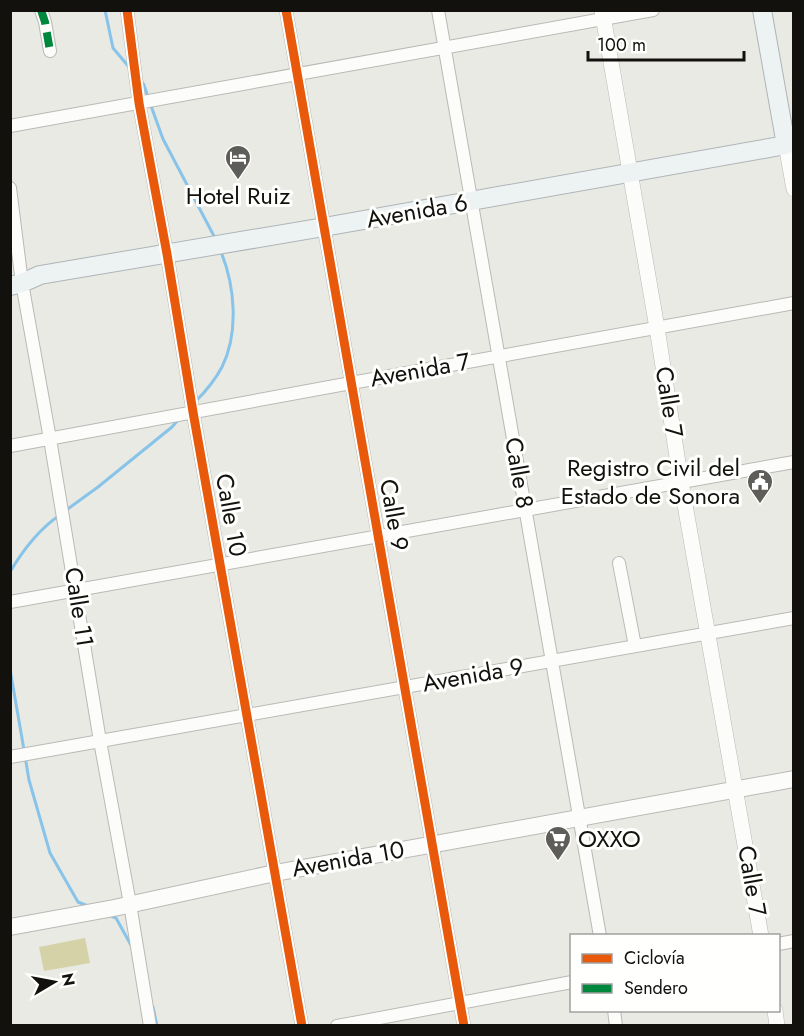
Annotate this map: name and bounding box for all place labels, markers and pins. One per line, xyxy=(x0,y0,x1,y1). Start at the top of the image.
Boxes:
hotel icon: Hotel Ruiz xyxy=(223,143,253,181)
place label: Hotel Ruiz xyxy=(186,178,290,213)
place label: Registro Civil del Estado de Sonora xyxy=(561,450,740,513)
public building icon: Registro Civil del Estado de Sonora xyxy=(745,467,775,505)
place label: OXXO xyxy=(578,821,641,856)
supermarket icon: OXXO xyxy=(543,824,573,862)

